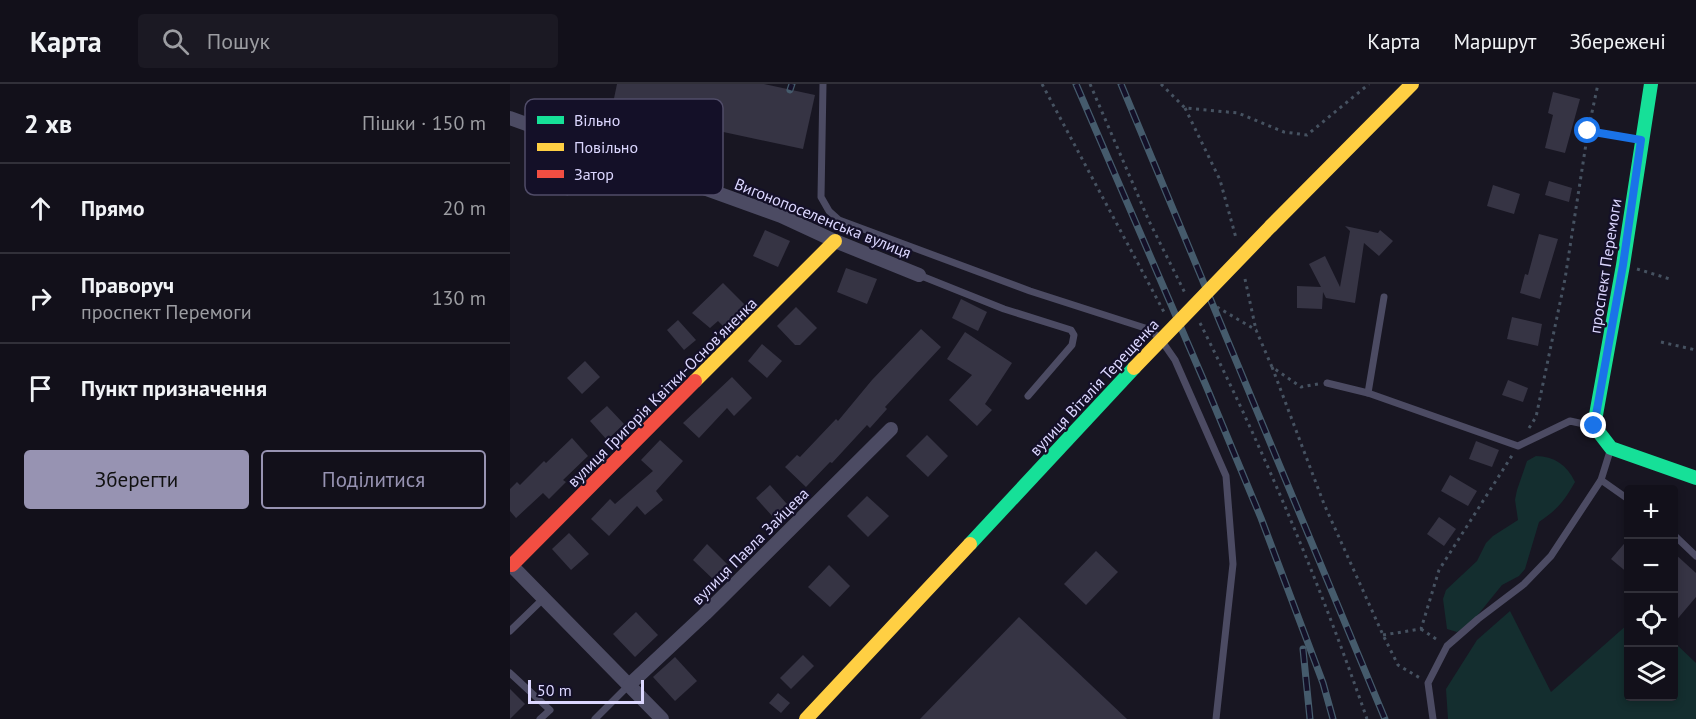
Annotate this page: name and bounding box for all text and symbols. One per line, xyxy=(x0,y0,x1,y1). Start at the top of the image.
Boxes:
search box xyxy=(138,14,558,68)
text: Карта xyxy=(30,23,102,60)
icon: search xyxy=(159,25,192,58)
text: Пошук xyxy=(207,27,270,55)
text: Карта xyxy=(1367,28,1420,55)
text: Маршрут xyxy=(1453,28,1536,55)
text: Збережені xyxy=(1569,28,1666,55)
legend xyxy=(525,99,723,195)
text: 2 хв xyxy=(24,107,72,140)
text: Пішки · 150 m xyxy=(362,110,486,136)
text: Вільно xyxy=(574,110,620,130)
route start xyxy=(1574,117,1600,143)
text: Повільно xyxy=(574,137,638,157)
text: Затор xyxy=(574,164,614,184)
street label: Вигонопоселенська вулиця xyxy=(732,173,914,263)
icon: ahead xyxy=(24,192,57,225)
text: Прямо xyxy=(81,194,144,222)
text: 20 m xyxy=(443,195,486,221)
street label: проспект Перемоги xyxy=(1584,197,1626,335)
text: Праворуч xyxy=(81,271,174,299)
icon: right xyxy=(24,282,57,315)
text: 130 m xyxy=(432,285,486,311)
street label: вулиця Григорія Квітки-Основʼяненка xyxy=(563,293,761,491)
text: проспект Перемоги xyxy=(81,299,252,325)
street label: вулиця Віталія Терещенка xyxy=(1025,314,1163,460)
icon: arrive xyxy=(24,372,57,405)
text: Пункт призначення xyxy=(81,374,267,402)
route end xyxy=(1580,412,1606,438)
button: Зберегти xyxy=(24,450,249,509)
button: Поділитися xyxy=(261,450,486,509)
street label: вулиця Павла Зайцева xyxy=(687,483,813,609)
map controls xyxy=(1624,485,1678,701)
button: + xyxy=(1624,485,1678,539)
button: − xyxy=(1624,539,1678,593)
button: locate xyxy=(1624,593,1678,647)
button: layers xyxy=(1624,647,1678,701)
scale bar xyxy=(528,677,644,704)
text: 50 m xyxy=(537,680,572,700)

